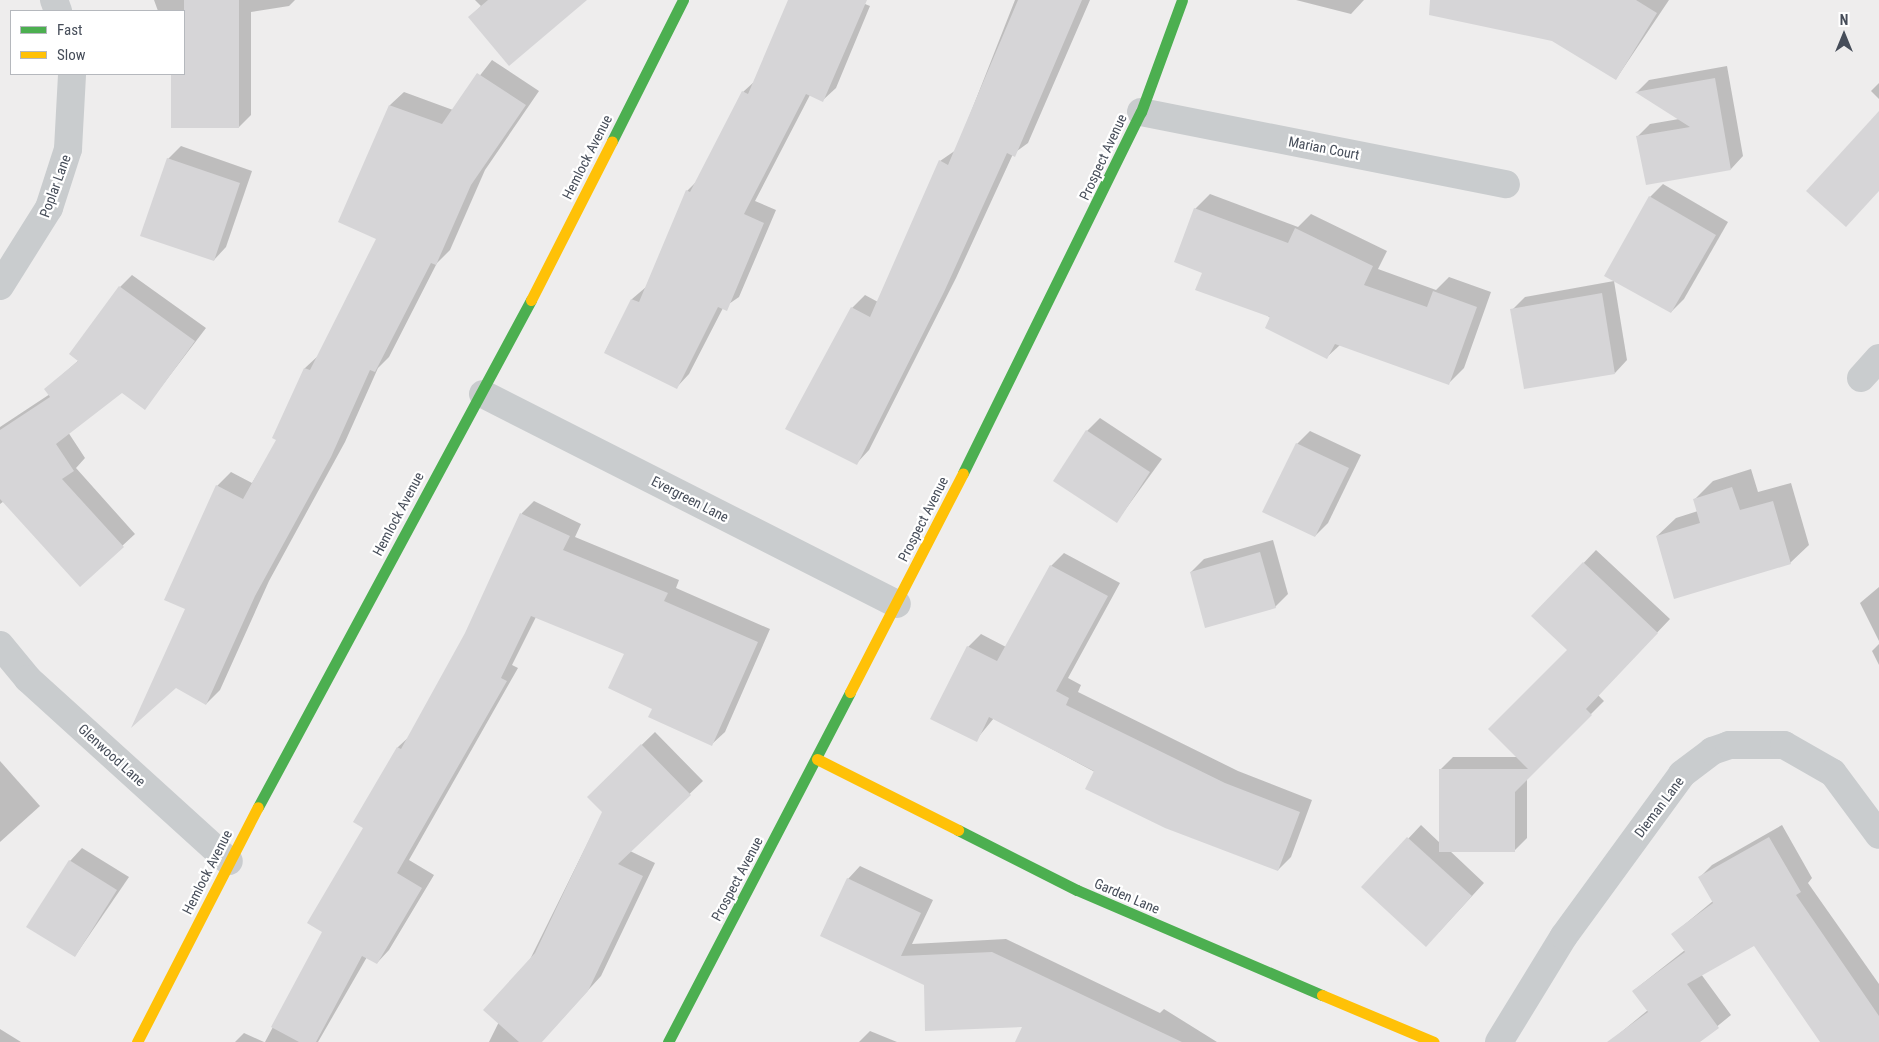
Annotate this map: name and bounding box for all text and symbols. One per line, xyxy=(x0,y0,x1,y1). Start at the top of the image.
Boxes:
legend xyxy=(10,10,185,75)
north arrow xyxy=(1819,10,1869,60)
text: N xyxy=(1840,12,1848,28)
text: Fast xyxy=(57,21,82,39)
text: Slow xyxy=(57,46,86,64)
street label: Prospect Avenue xyxy=(1076,111,1130,203)
street label: Hemlock Avenue xyxy=(559,112,615,202)
street label: Marian Court xyxy=(1287,133,1361,163)
street label: Poplar Lane xyxy=(36,152,74,220)
street label: Hemlock Avenue xyxy=(369,469,427,559)
street label: Evergreen Lane xyxy=(649,472,731,526)
street label: Prospect Avenue xyxy=(894,474,952,564)
street label: Glenwood Lane xyxy=(75,720,149,790)
street label: Dieman Lane xyxy=(1631,773,1687,841)
street label: Hemlock Avenue xyxy=(179,827,235,917)
street label: Prospect Avenue xyxy=(708,834,766,924)
street label: Garden Lane xyxy=(1092,875,1162,917)

